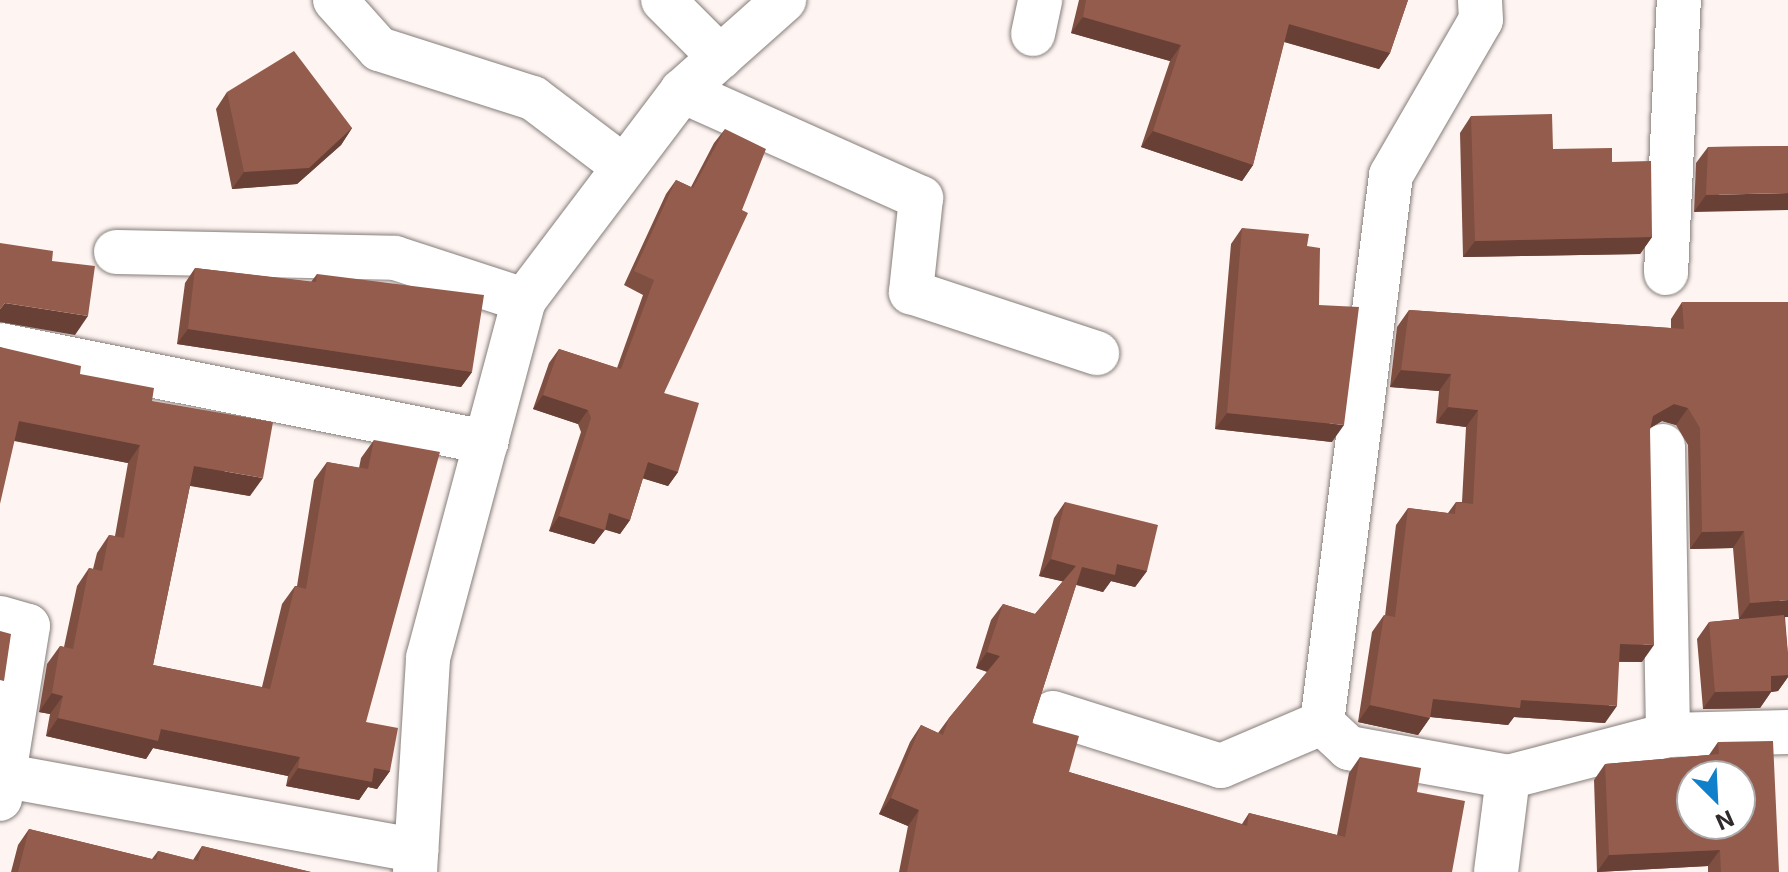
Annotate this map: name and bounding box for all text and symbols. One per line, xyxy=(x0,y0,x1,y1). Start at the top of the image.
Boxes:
north arrow xyxy=(1676,760,1756,840)
text: N xyxy=(1712,805,1738,835)

